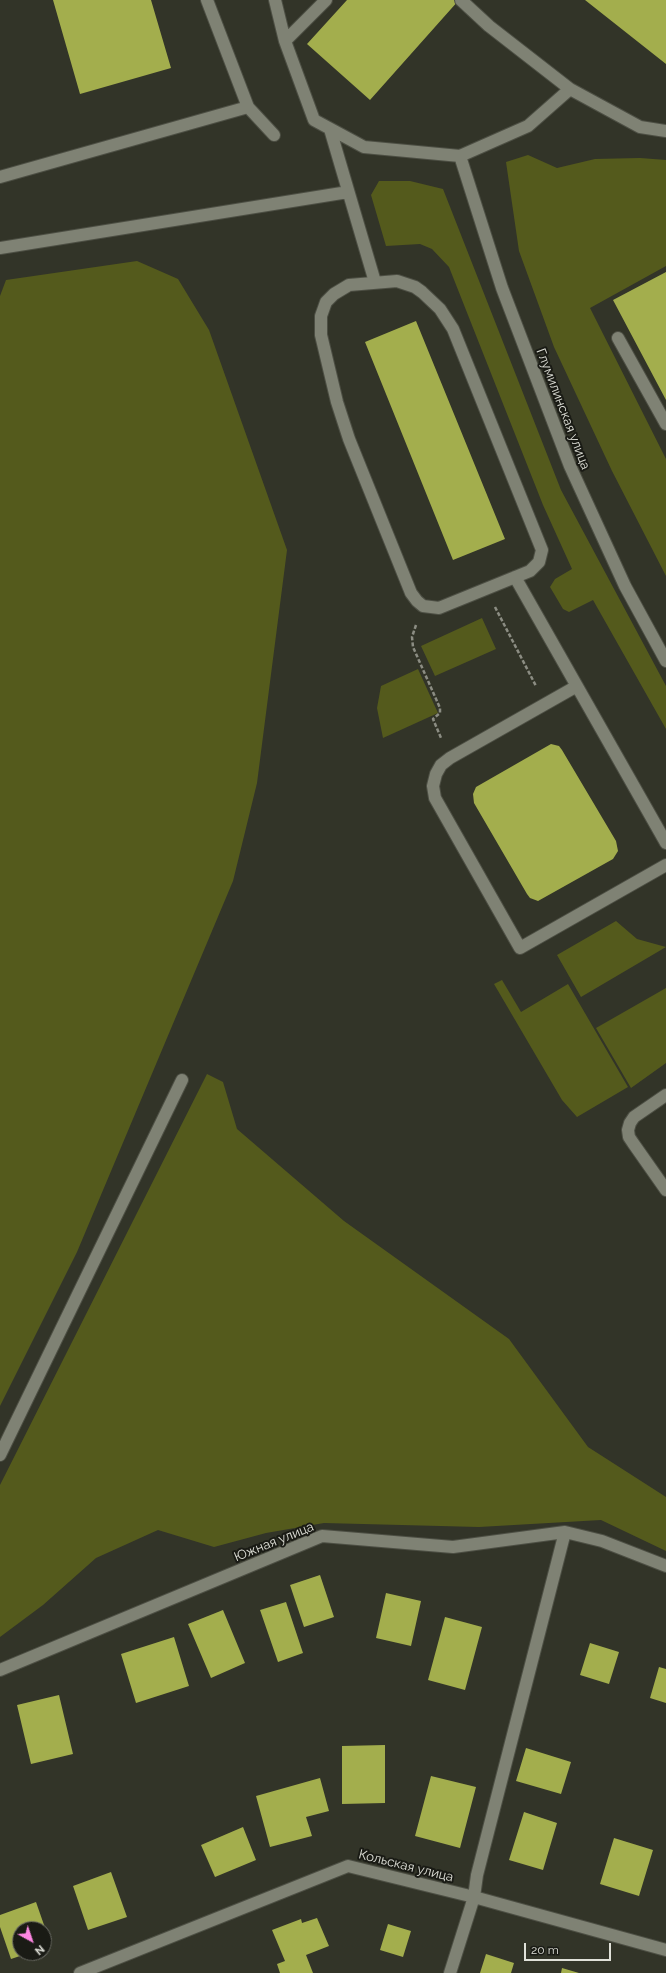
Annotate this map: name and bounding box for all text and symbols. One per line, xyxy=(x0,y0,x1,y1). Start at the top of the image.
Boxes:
street label: Глумилинская улица xyxy=(533,346,593,472)
street label: Южная улица xyxy=(232,1519,316,1565)
street label: Кольская улица xyxy=(357,1847,455,1885)
north arrow xyxy=(12,1921,52,1961)
scale bar xyxy=(526,1935,613,1961)
text: N xyxy=(32,1942,47,1957)
text: 20 m xyxy=(531,1943,559,1957)

